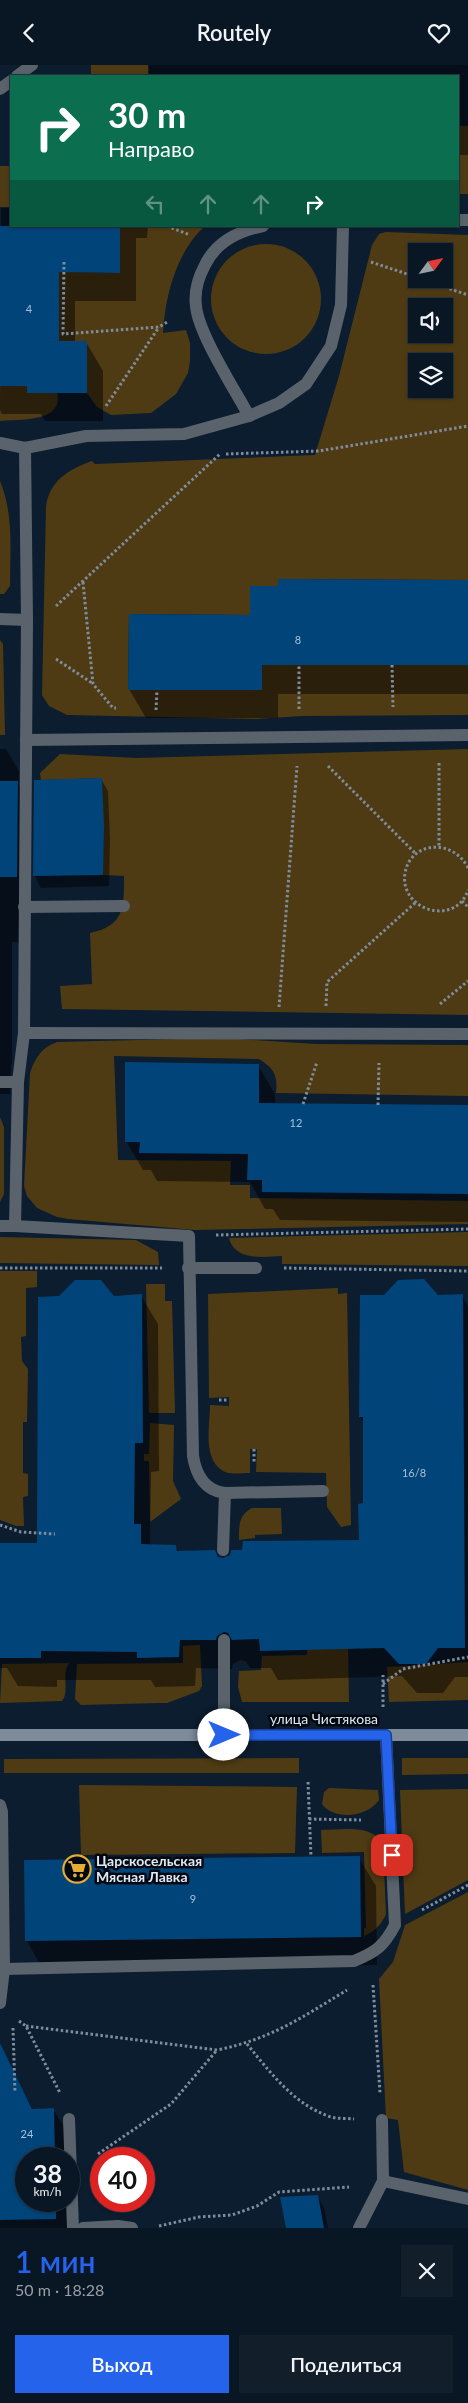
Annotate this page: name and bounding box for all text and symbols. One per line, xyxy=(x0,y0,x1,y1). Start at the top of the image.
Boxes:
icon: back xyxy=(15,19,43,47)
text: Routely xyxy=(197,19,271,46)
icon: heart xyxy=(425,19,453,47)
text: 30 m xyxy=(108,93,186,135)
icon: right xyxy=(25,95,90,160)
text: Направо xyxy=(108,135,194,162)
icon: left xyxy=(141,190,169,218)
icon: ahead xyxy=(194,190,222,218)
icon: ahead xyxy=(247,190,275,218)
icon: right xyxy=(300,190,328,218)
north arrow xyxy=(408,243,452,287)
map controls xyxy=(408,243,453,398)
button: sound xyxy=(408,298,453,343)
house number: 4 xyxy=(26,302,33,315)
button: layers xyxy=(408,353,453,398)
house number: 8 xyxy=(295,633,301,646)
house number: 12 xyxy=(290,1116,302,1129)
house number: 16/8 xyxy=(402,1466,426,1479)
position arrow xyxy=(197,1708,249,1760)
street label: улица Чистякова xyxy=(270,1710,378,1727)
pin xyxy=(371,1834,413,1876)
icon: arrive xyxy=(378,1841,406,1869)
place label: Царскосельская Мясная Лавка xyxy=(96,1852,202,1885)
supermarket icon: Царскосельская Мясная Лавка xyxy=(62,1854,92,1884)
house number: 9 xyxy=(190,1892,196,1905)
house number: 24 xyxy=(21,2127,34,2140)
speed limit sign: 40 xyxy=(90,2147,155,2212)
text: 38 xyxy=(33,2158,62,2188)
text: km/h xyxy=(33,2184,62,2199)
text: 1 мин xyxy=(15,2243,96,2279)
button: close xyxy=(401,2245,453,2297)
text: 50 m · 18:28 xyxy=(15,2280,104,2299)
button: Выход xyxy=(15,2335,229,2393)
button: Поделиться xyxy=(239,2335,453,2393)

